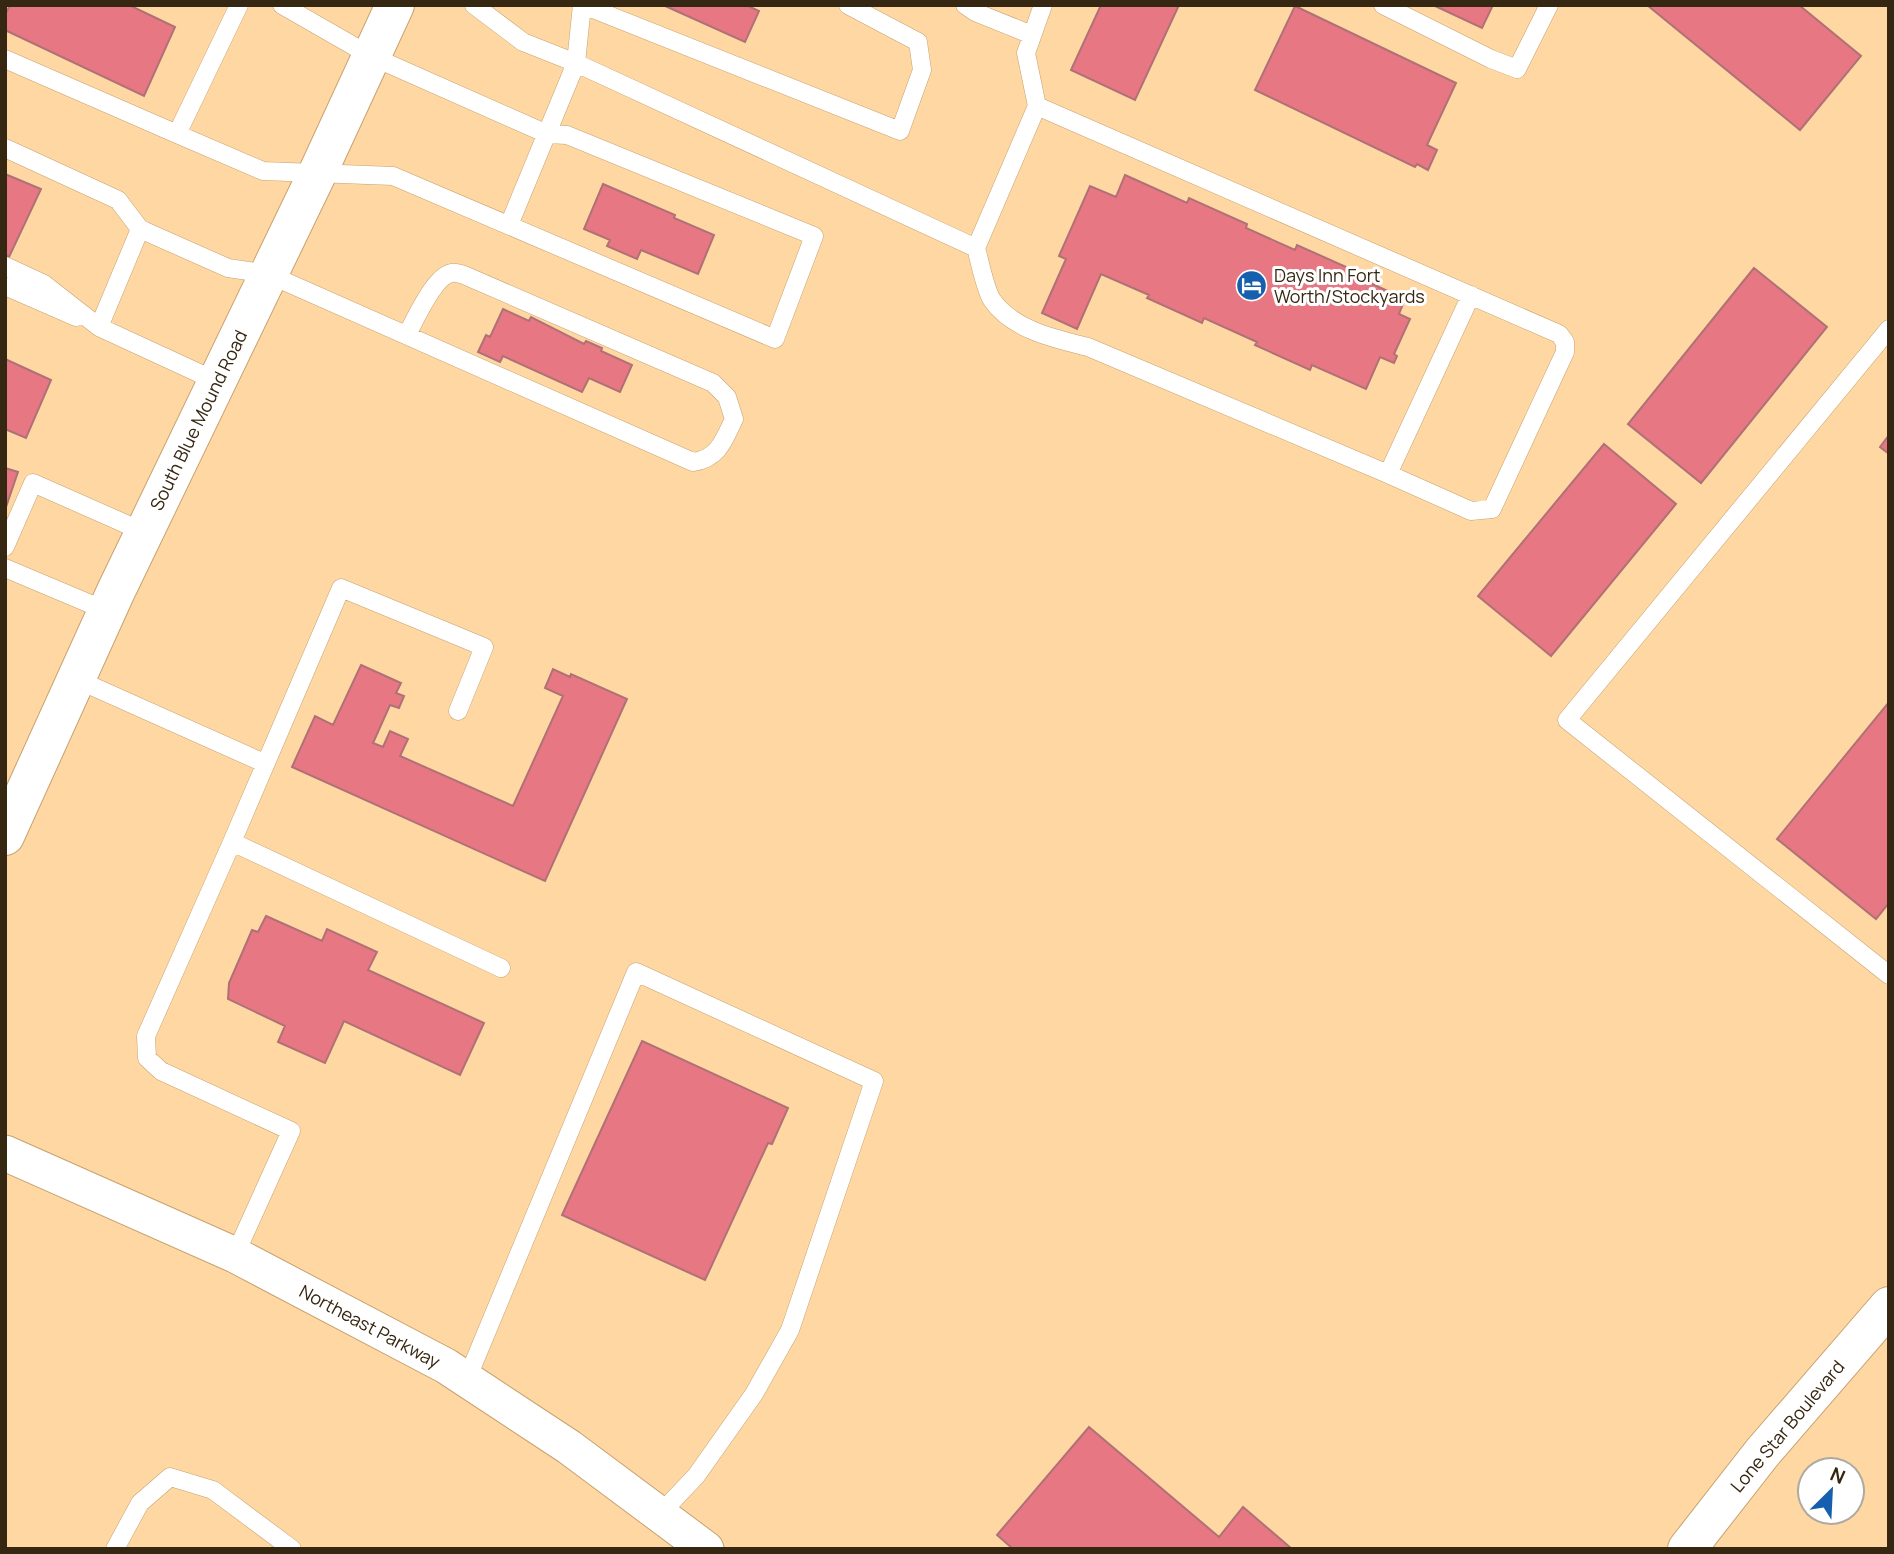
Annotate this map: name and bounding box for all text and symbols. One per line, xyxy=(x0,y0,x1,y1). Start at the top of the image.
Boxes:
place label: Days Inn Fort Worth/Stockyards xyxy=(1274,263,1425,308)
hotel icon: Days Inn Fort Worth/Stockyards xyxy=(1234,268,1268,302)
street label: South Blue Mound Road xyxy=(144,326,252,514)
street label: Northeast Parkway xyxy=(295,1279,445,1373)
street label: Lone Star Boulevard xyxy=(1725,1355,1849,1497)
north arrow xyxy=(1796,1456,1866,1526)
text: N xyxy=(1826,1461,1849,1490)

